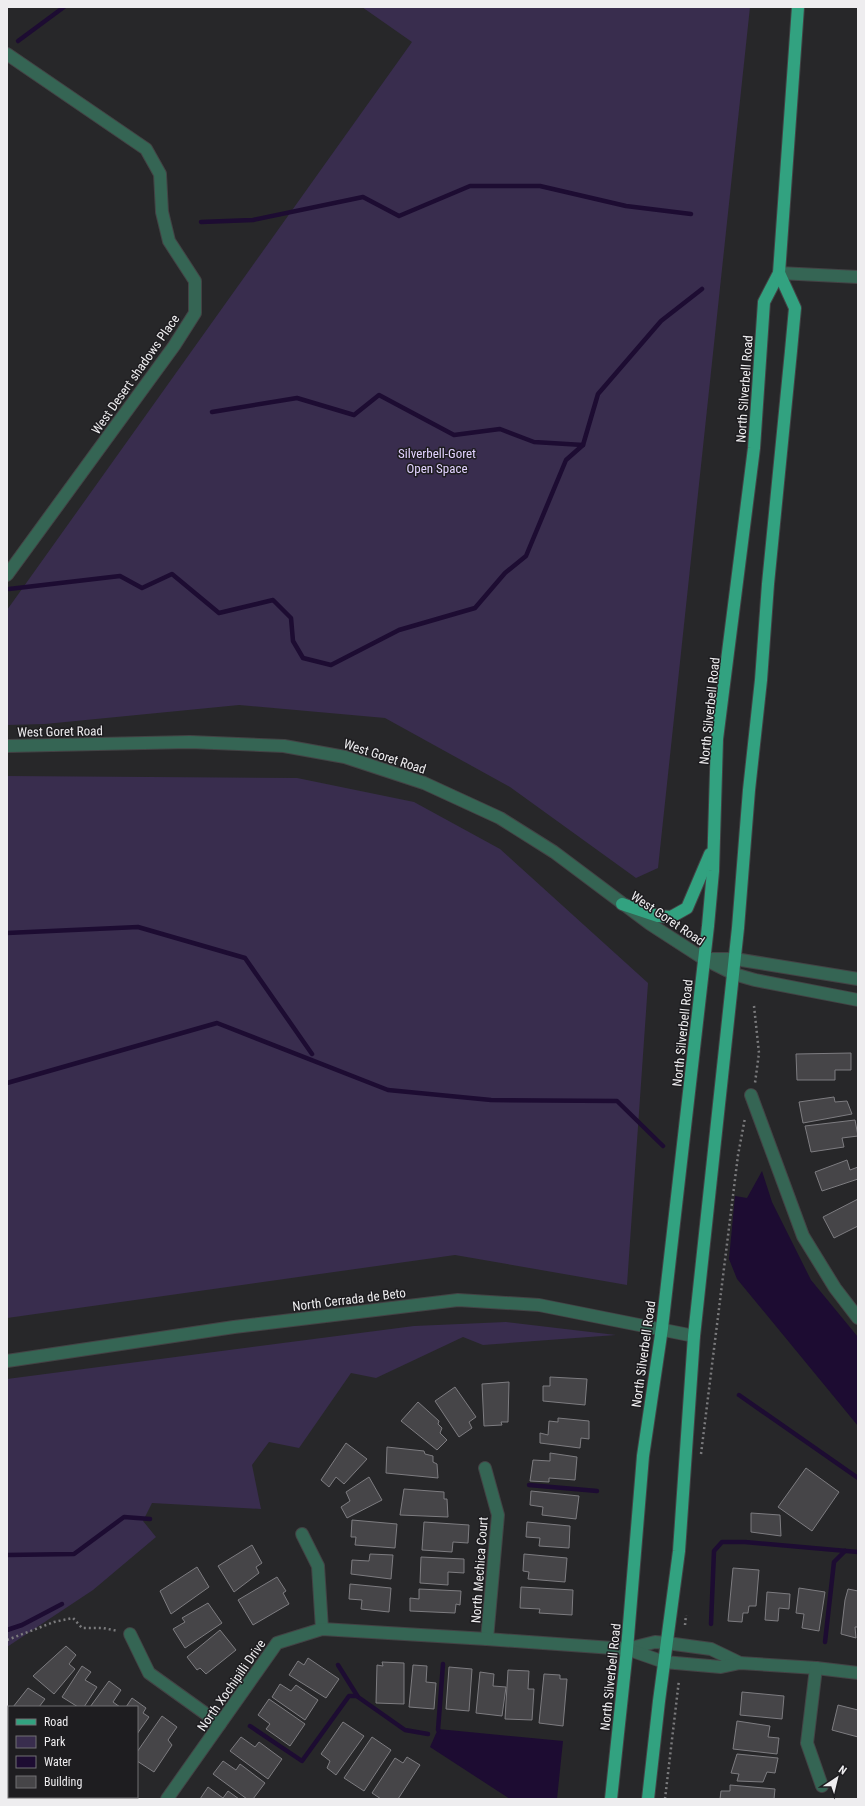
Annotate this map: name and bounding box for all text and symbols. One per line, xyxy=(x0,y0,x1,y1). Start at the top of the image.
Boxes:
street label: West Desert shadows Place xyxy=(88,312,182,437)
street label: North Silverbell Road xyxy=(733,335,756,443)
park label: Silverbell-Goret Open Space xyxy=(398,446,476,476)
street label: North Silverbell Road xyxy=(696,657,723,765)
street label: West Goret Road xyxy=(17,723,103,740)
street label: West Goret Road xyxy=(342,736,428,777)
street label: West Goret Road xyxy=(628,888,707,949)
street label: North Silverbell Road xyxy=(669,979,696,1087)
street label: North Cerrada de Beto xyxy=(292,1285,407,1314)
street label: North Silverbell Road xyxy=(629,1300,658,1408)
street label: North Mechica Court xyxy=(468,1516,491,1624)
street label: North Silverbell Road xyxy=(597,1623,624,1731)
street label: North Xochipilli Drive xyxy=(194,1637,269,1734)
legend xyxy=(8,1706,138,1798)
text: Road xyxy=(44,1715,68,1729)
text: Park xyxy=(44,1735,66,1749)
text: Water xyxy=(44,1755,72,1769)
north arrow xyxy=(817,1758,857,1798)
text: N xyxy=(836,1763,849,1778)
text: Building xyxy=(44,1775,82,1789)

